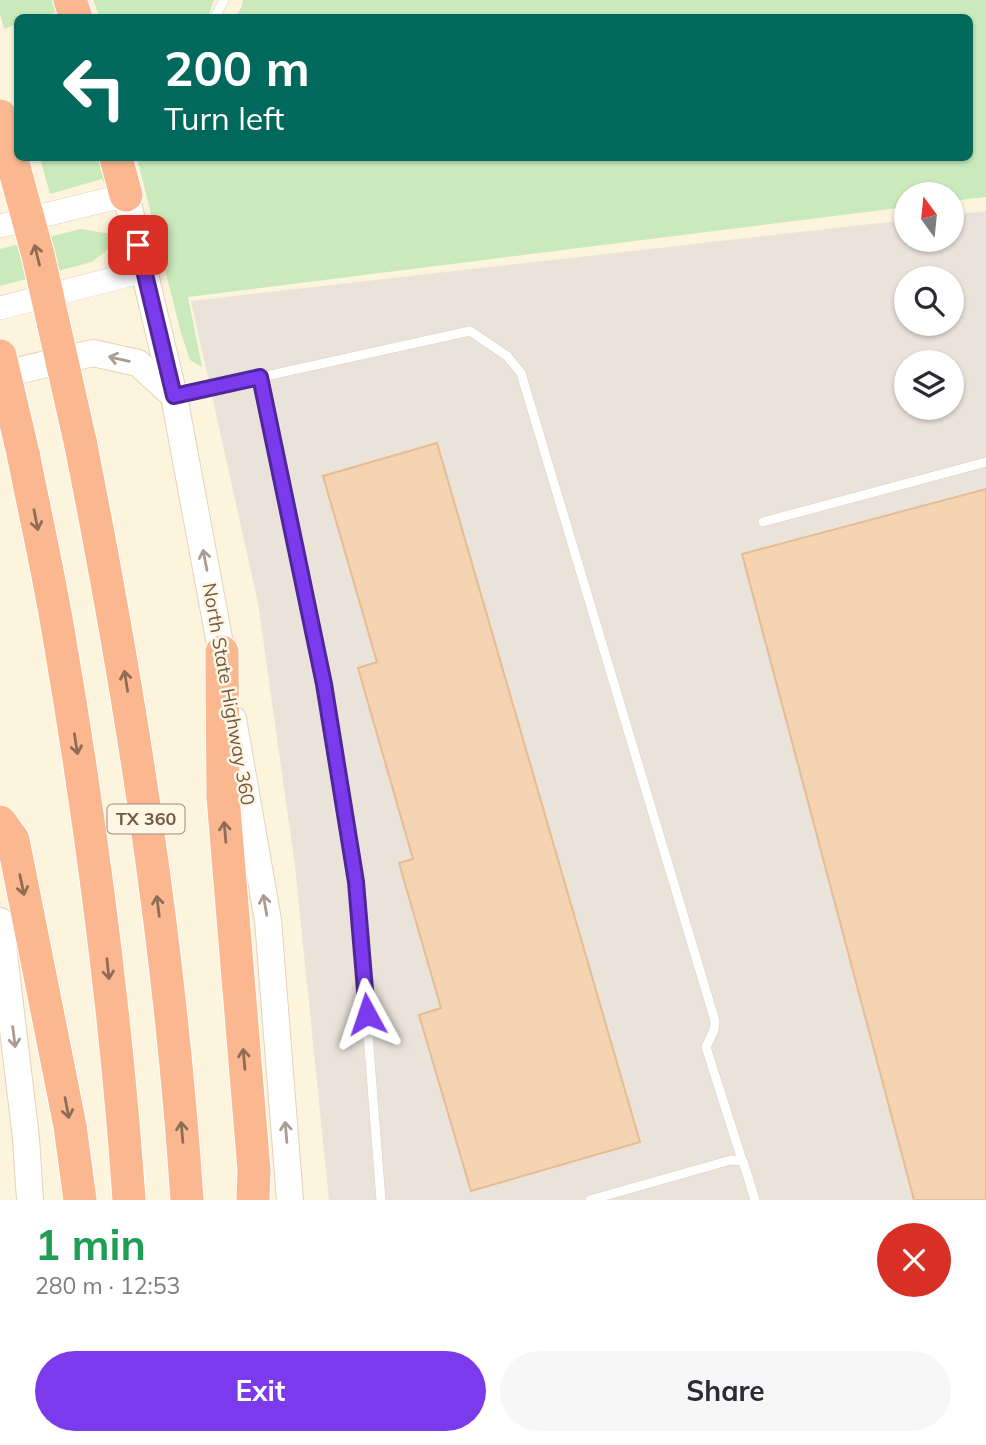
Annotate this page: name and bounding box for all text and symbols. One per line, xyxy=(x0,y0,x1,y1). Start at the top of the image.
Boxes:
text: 200 m xyxy=(164,37,310,98)
icon: left xyxy=(49,42,140,133)
text: Turn left xyxy=(164,98,284,138)
north arrow xyxy=(894,182,964,252)
map controls xyxy=(894,182,964,420)
pin xyxy=(108,215,168,275)
icon: arrive xyxy=(119,226,157,264)
one-way arrow xyxy=(30,244,43,267)
button: search xyxy=(894,266,964,336)
button: layers xyxy=(894,350,964,420)
one-way arrow xyxy=(108,352,131,365)
one-way arrow xyxy=(30,508,44,531)
one-way arrow xyxy=(198,550,211,572)
street label: North State Highway 360 xyxy=(198,581,260,807)
one-way arrow xyxy=(119,670,132,693)
one-way arrow xyxy=(70,732,83,755)
road number: TX 360 xyxy=(108,804,184,834)
one-way arrow xyxy=(219,821,232,844)
one-way arrow xyxy=(15,873,29,896)
one-way arrow xyxy=(258,894,271,917)
one-way arrow xyxy=(152,895,165,918)
one-way arrow xyxy=(101,957,114,980)
position arrow xyxy=(330,977,404,1051)
one-way arrow xyxy=(7,1025,20,1048)
one-way arrow xyxy=(237,1048,250,1070)
one-way arrow xyxy=(60,1096,74,1119)
one-way arrow xyxy=(176,1121,189,1144)
one-way arrow xyxy=(279,1121,292,1144)
text: 1 min xyxy=(35,1218,146,1271)
button: close xyxy=(877,1223,951,1297)
text: 280 m · 12:53 xyxy=(35,1271,180,1300)
button: Exit xyxy=(35,1351,486,1431)
button: Share xyxy=(500,1351,951,1431)

